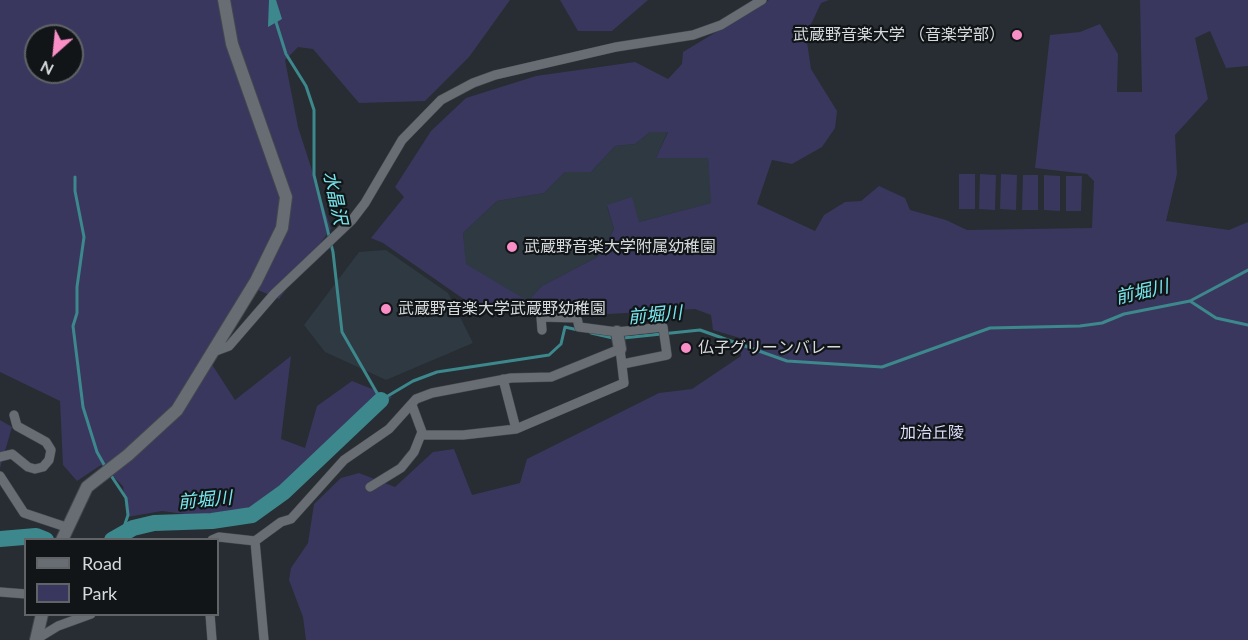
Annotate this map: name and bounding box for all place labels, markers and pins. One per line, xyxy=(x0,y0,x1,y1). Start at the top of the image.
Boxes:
place label: 武蔵野音楽大学 （音楽学部） xyxy=(793,25,1005,45)
marker: 武蔵野音楽大学 （音楽学部） xyxy=(1010,28,1024,42)
place label: 武蔵野音楽大学附属幼稚園 xyxy=(524,237,716,257)
marker: 武蔵野音楽大学附属幼稚園 xyxy=(505,240,519,254)
place label: 武蔵野音楽大学武蔵野幼稚園 xyxy=(398,299,606,319)
marker: 武蔵野音楽大学武蔵野幼稚園 xyxy=(379,302,393,316)
place label: 仏子グリーンバレー xyxy=(698,338,842,358)
marker: 仏子グリーンバレー xyxy=(679,341,693,355)

